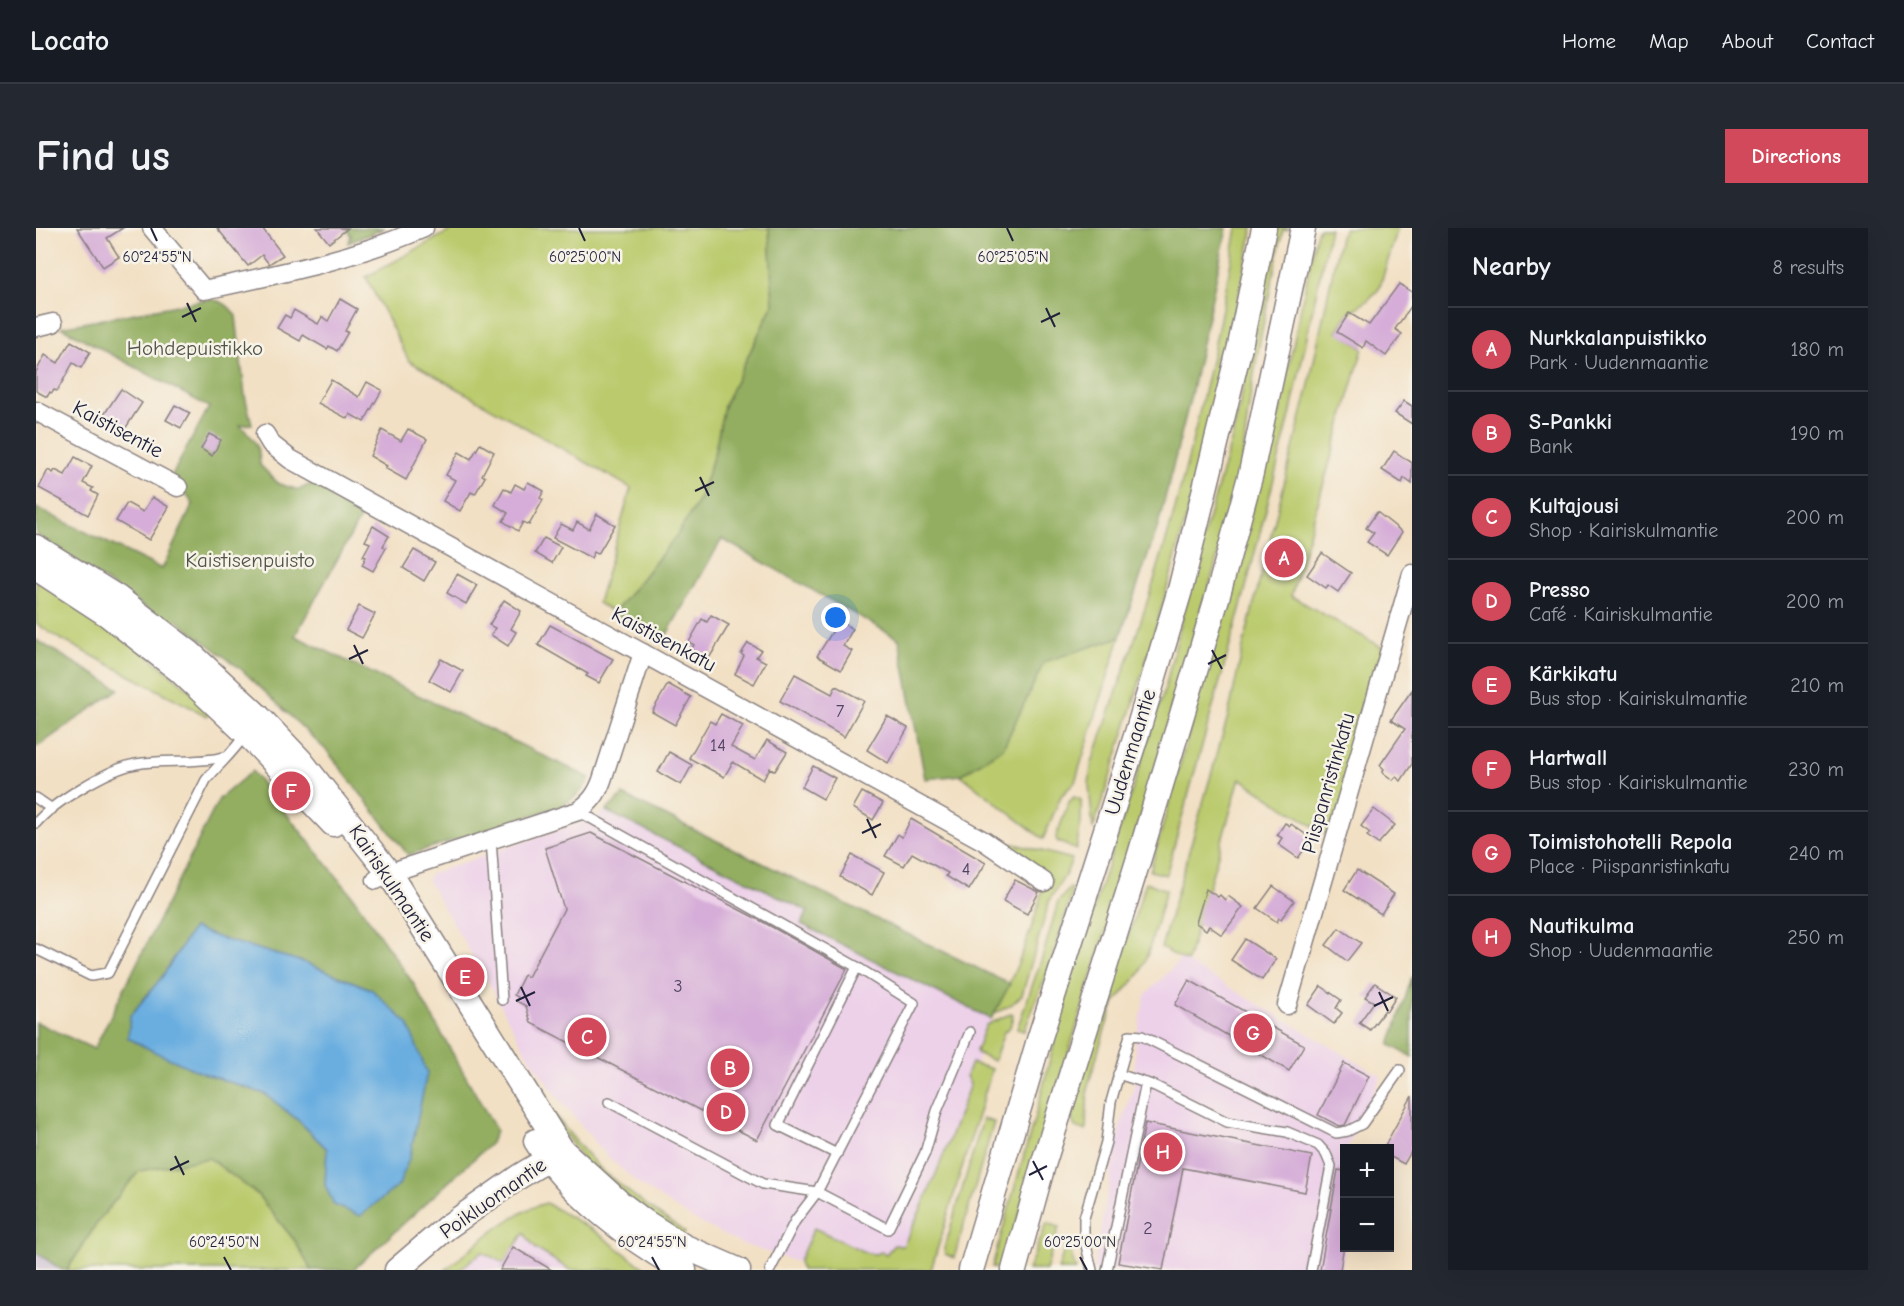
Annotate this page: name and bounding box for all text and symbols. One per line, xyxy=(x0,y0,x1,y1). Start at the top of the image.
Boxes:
text: Locato xyxy=(30,25,109,57)
text: Home xyxy=(1562,29,1616,53)
text: Map xyxy=(1649,29,1689,53)
text: About xyxy=(1722,29,1773,53)
text: Contact xyxy=(1806,29,1874,53)
button: Directions xyxy=(1725,129,1868,183)
text: Find us xyxy=(36,132,170,181)
text: 60°24'55"N xyxy=(122,248,192,266)
text: 60°25'00"N xyxy=(549,248,621,266)
text: 60°25'05"N xyxy=(977,248,1049,266)
text: Nearby xyxy=(1472,252,1551,282)
text: 8 results xyxy=(1772,256,1844,279)
text: Nurkkalanpuistikko xyxy=(1529,325,1707,351)
park label: Hohdepuistikko xyxy=(127,336,263,360)
text: A xyxy=(1486,338,1497,361)
text: 180 m xyxy=(1790,338,1844,361)
text: Park · Uudenmaantie xyxy=(1529,351,1708,374)
street label: Kaistisentie xyxy=(69,395,167,463)
text: S-Pankki xyxy=(1529,409,1612,435)
text: B xyxy=(1485,422,1498,445)
text: 190 m xyxy=(1790,422,1844,445)
text: Bank xyxy=(1529,435,1572,458)
text: Kultajousi xyxy=(1529,493,1619,519)
text: C xyxy=(1485,506,1498,529)
text: 200 m xyxy=(1786,506,1844,529)
text: Shop · Kairiskulmantie xyxy=(1529,519,1718,542)
pin: A xyxy=(1264,536,1304,580)
park label: Kaistisenpuisto xyxy=(185,548,315,572)
text: Presso xyxy=(1529,577,1590,603)
text: D xyxy=(1485,590,1498,613)
text: 200 m xyxy=(1786,590,1844,613)
street label: Kaistisenkatu xyxy=(608,601,720,677)
your location xyxy=(821,603,850,632)
text: Café · Kairiskulmantie xyxy=(1529,603,1713,626)
text: Kärkikatu xyxy=(1529,661,1618,687)
text: E xyxy=(1486,674,1497,697)
text: 210 m xyxy=(1790,674,1844,697)
street label: Uudenmaantie xyxy=(1099,686,1161,818)
text: Bus stop · Kairiskulmantie xyxy=(1529,687,1748,710)
house number: 7 xyxy=(836,701,845,722)
street label: Piispanristinkatu xyxy=(1296,710,1360,856)
house number: 14 xyxy=(710,735,726,756)
text: Hartwall xyxy=(1529,745,1607,771)
text: F xyxy=(1486,758,1497,781)
text: 230 m xyxy=(1788,758,1844,781)
pin: F xyxy=(272,768,310,814)
text: Bus stop · Kairiskulmantie xyxy=(1529,771,1748,794)
street label: Kairiskulmantie xyxy=(344,820,440,946)
text: Toimistohotelli Repola xyxy=(1529,829,1733,855)
text: G xyxy=(1484,842,1499,865)
text: 240 m xyxy=(1789,842,1844,865)
text: Place · Piispanristinkatu xyxy=(1529,855,1730,878)
house number: 4 xyxy=(962,859,970,880)
text: Nautikulma xyxy=(1529,913,1634,939)
text: H xyxy=(1484,926,1499,949)
text: 250 m xyxy=(1787,926,1844,949)
text: Shop · Uudenmaantie xyxy=(1529,939,1713,962)
pin: E xyxy=(446,954,484,999)
house number: 3 xyxy=(673,976,683,997)
pin: G xyxy=(1234,1010,1272,1056)
pin: C xyxy=(568,1014,606,1060)
pin: B xyxy=(710,1046,750,1090)
pin: D xyxy=(706,1090,746,1134)
pin: H xyxy=(1144,1130,1182,1174)
map controls xyxy=(1340,1144,1394,1252)
button: + xyxy=(1340,1144,1394,1198)
street label: Poikluomantie xyxy=(435,1152,551,1244)
button: − xyxy=(1340,1198,1394,1252)
house number: 2 xyxy=(1143,1218,1153,1239)
text: 60°24'50"N xyxy=(189,1233,259,1251)
text: 60°24'55"N xyxy=(617,1233,687,1251)
text: 60°25'00"N xyxy=(1044,1233,1116,1251)

